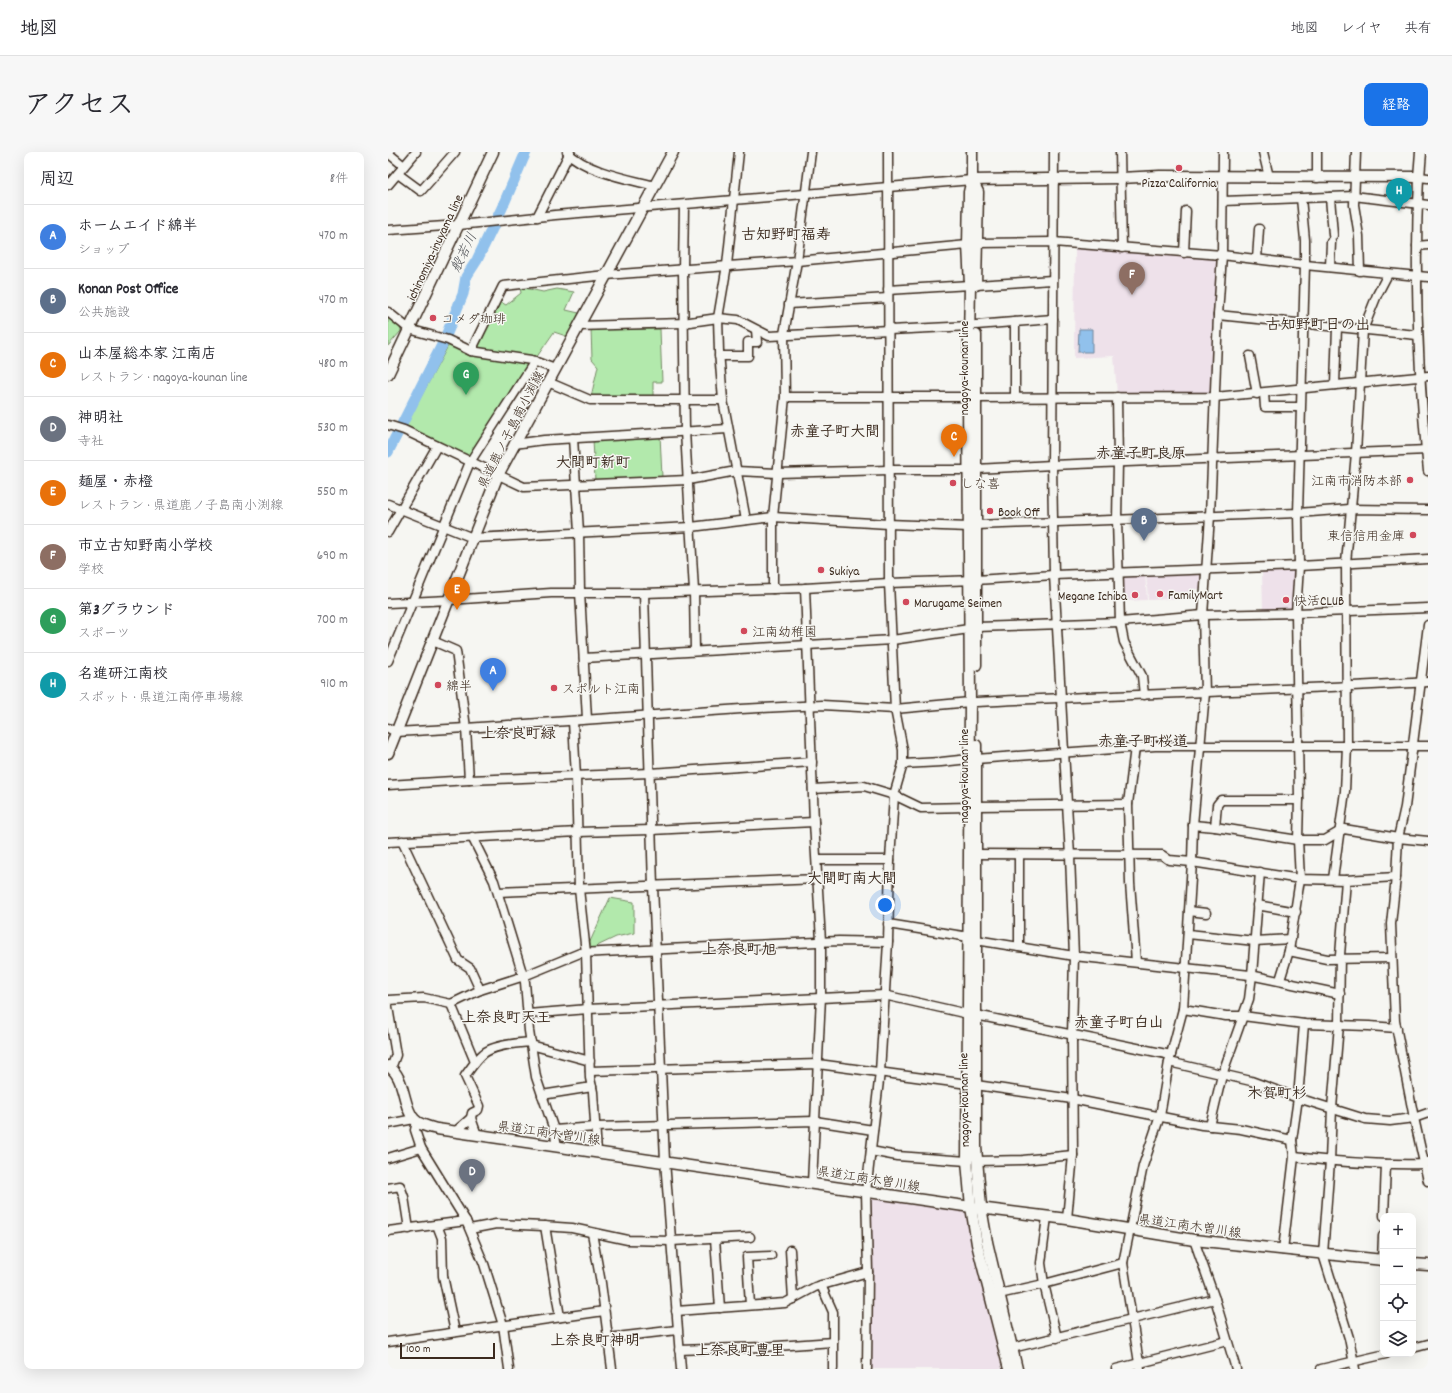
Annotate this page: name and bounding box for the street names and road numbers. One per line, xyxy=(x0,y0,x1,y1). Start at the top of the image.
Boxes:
street label: ichinomiya-inuyama line xyxy=(403,191,469,304)
street label: nagoya-kounan line xyxy=(956,321,975,415)
street label: 県道鹿ノ子島南小渕線 xyxy=(474,367,551,492)
street label: nagoya-kounan line xyxy=(956,729,975,823)
street label: nagoya-kounan line xyxy=(955,1052,976,1147)
street label: 県道江南木曽川線 xyxy=(496,1118,602,1151)
street label: 県道江南木曽川線 xyxy=(816,1163,922,1198)
street label: 県道江南木曽川線 xyxy=(1137,1211,1243,1244)

